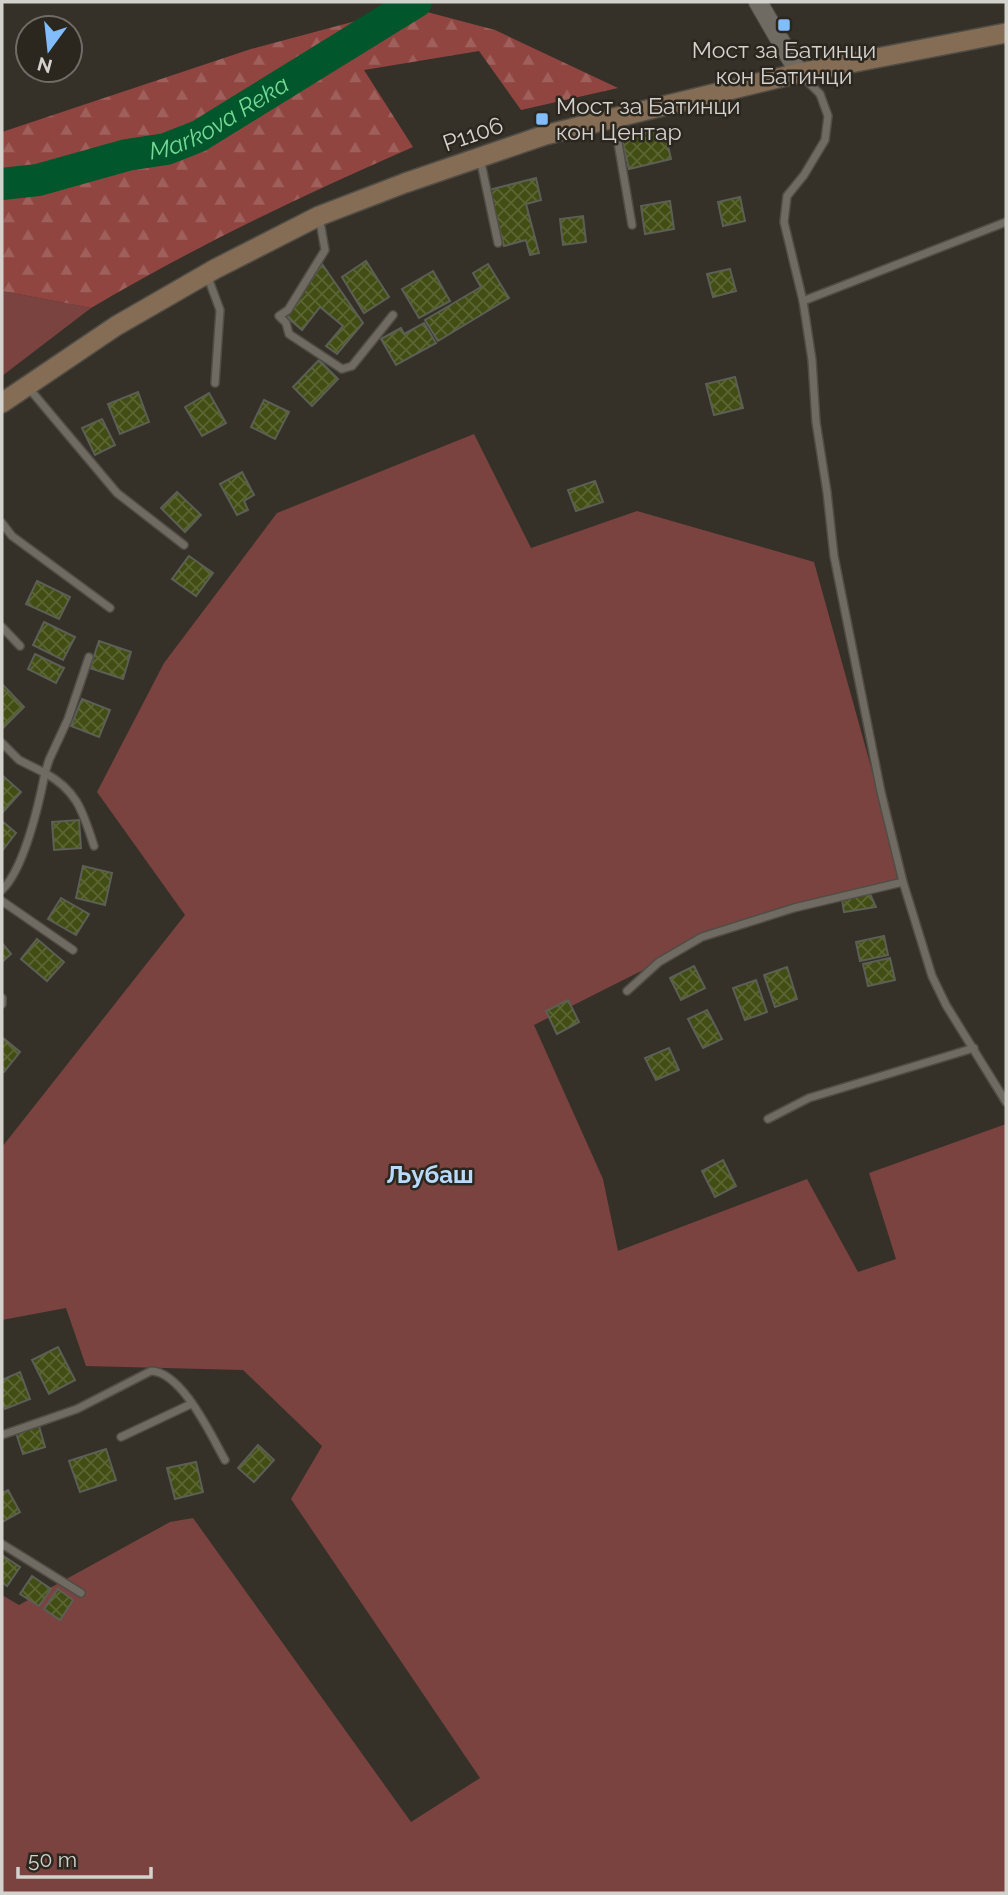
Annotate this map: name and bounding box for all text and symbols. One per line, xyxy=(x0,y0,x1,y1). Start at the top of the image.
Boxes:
north arrow xyxy=(14,14,84,84)
marker: Мост за Батинци кон Батинци xyxy=(776,17,792,33)
place label: Мост за Батинци кон Батинци xyxy=(692,36,876,89)
text: N xyxy=(35,53,54,78)
water label: Markova Reka xyxy=(147,69,294,165)
place label: Мост за Батинци кон Центар xyxy=(556,92,740,145)
street label: P1106 xyxy=(439,111,507,156)
marker: Мост за Батинци кон Центар xyxy=(534,111,550,127)
district label: Љубаш xyxy=(386,1160,474,1189)
scale bar xyxy=(18,1836,150,1880)
text: 50 m xyxy=(28,1847,77,1872)

